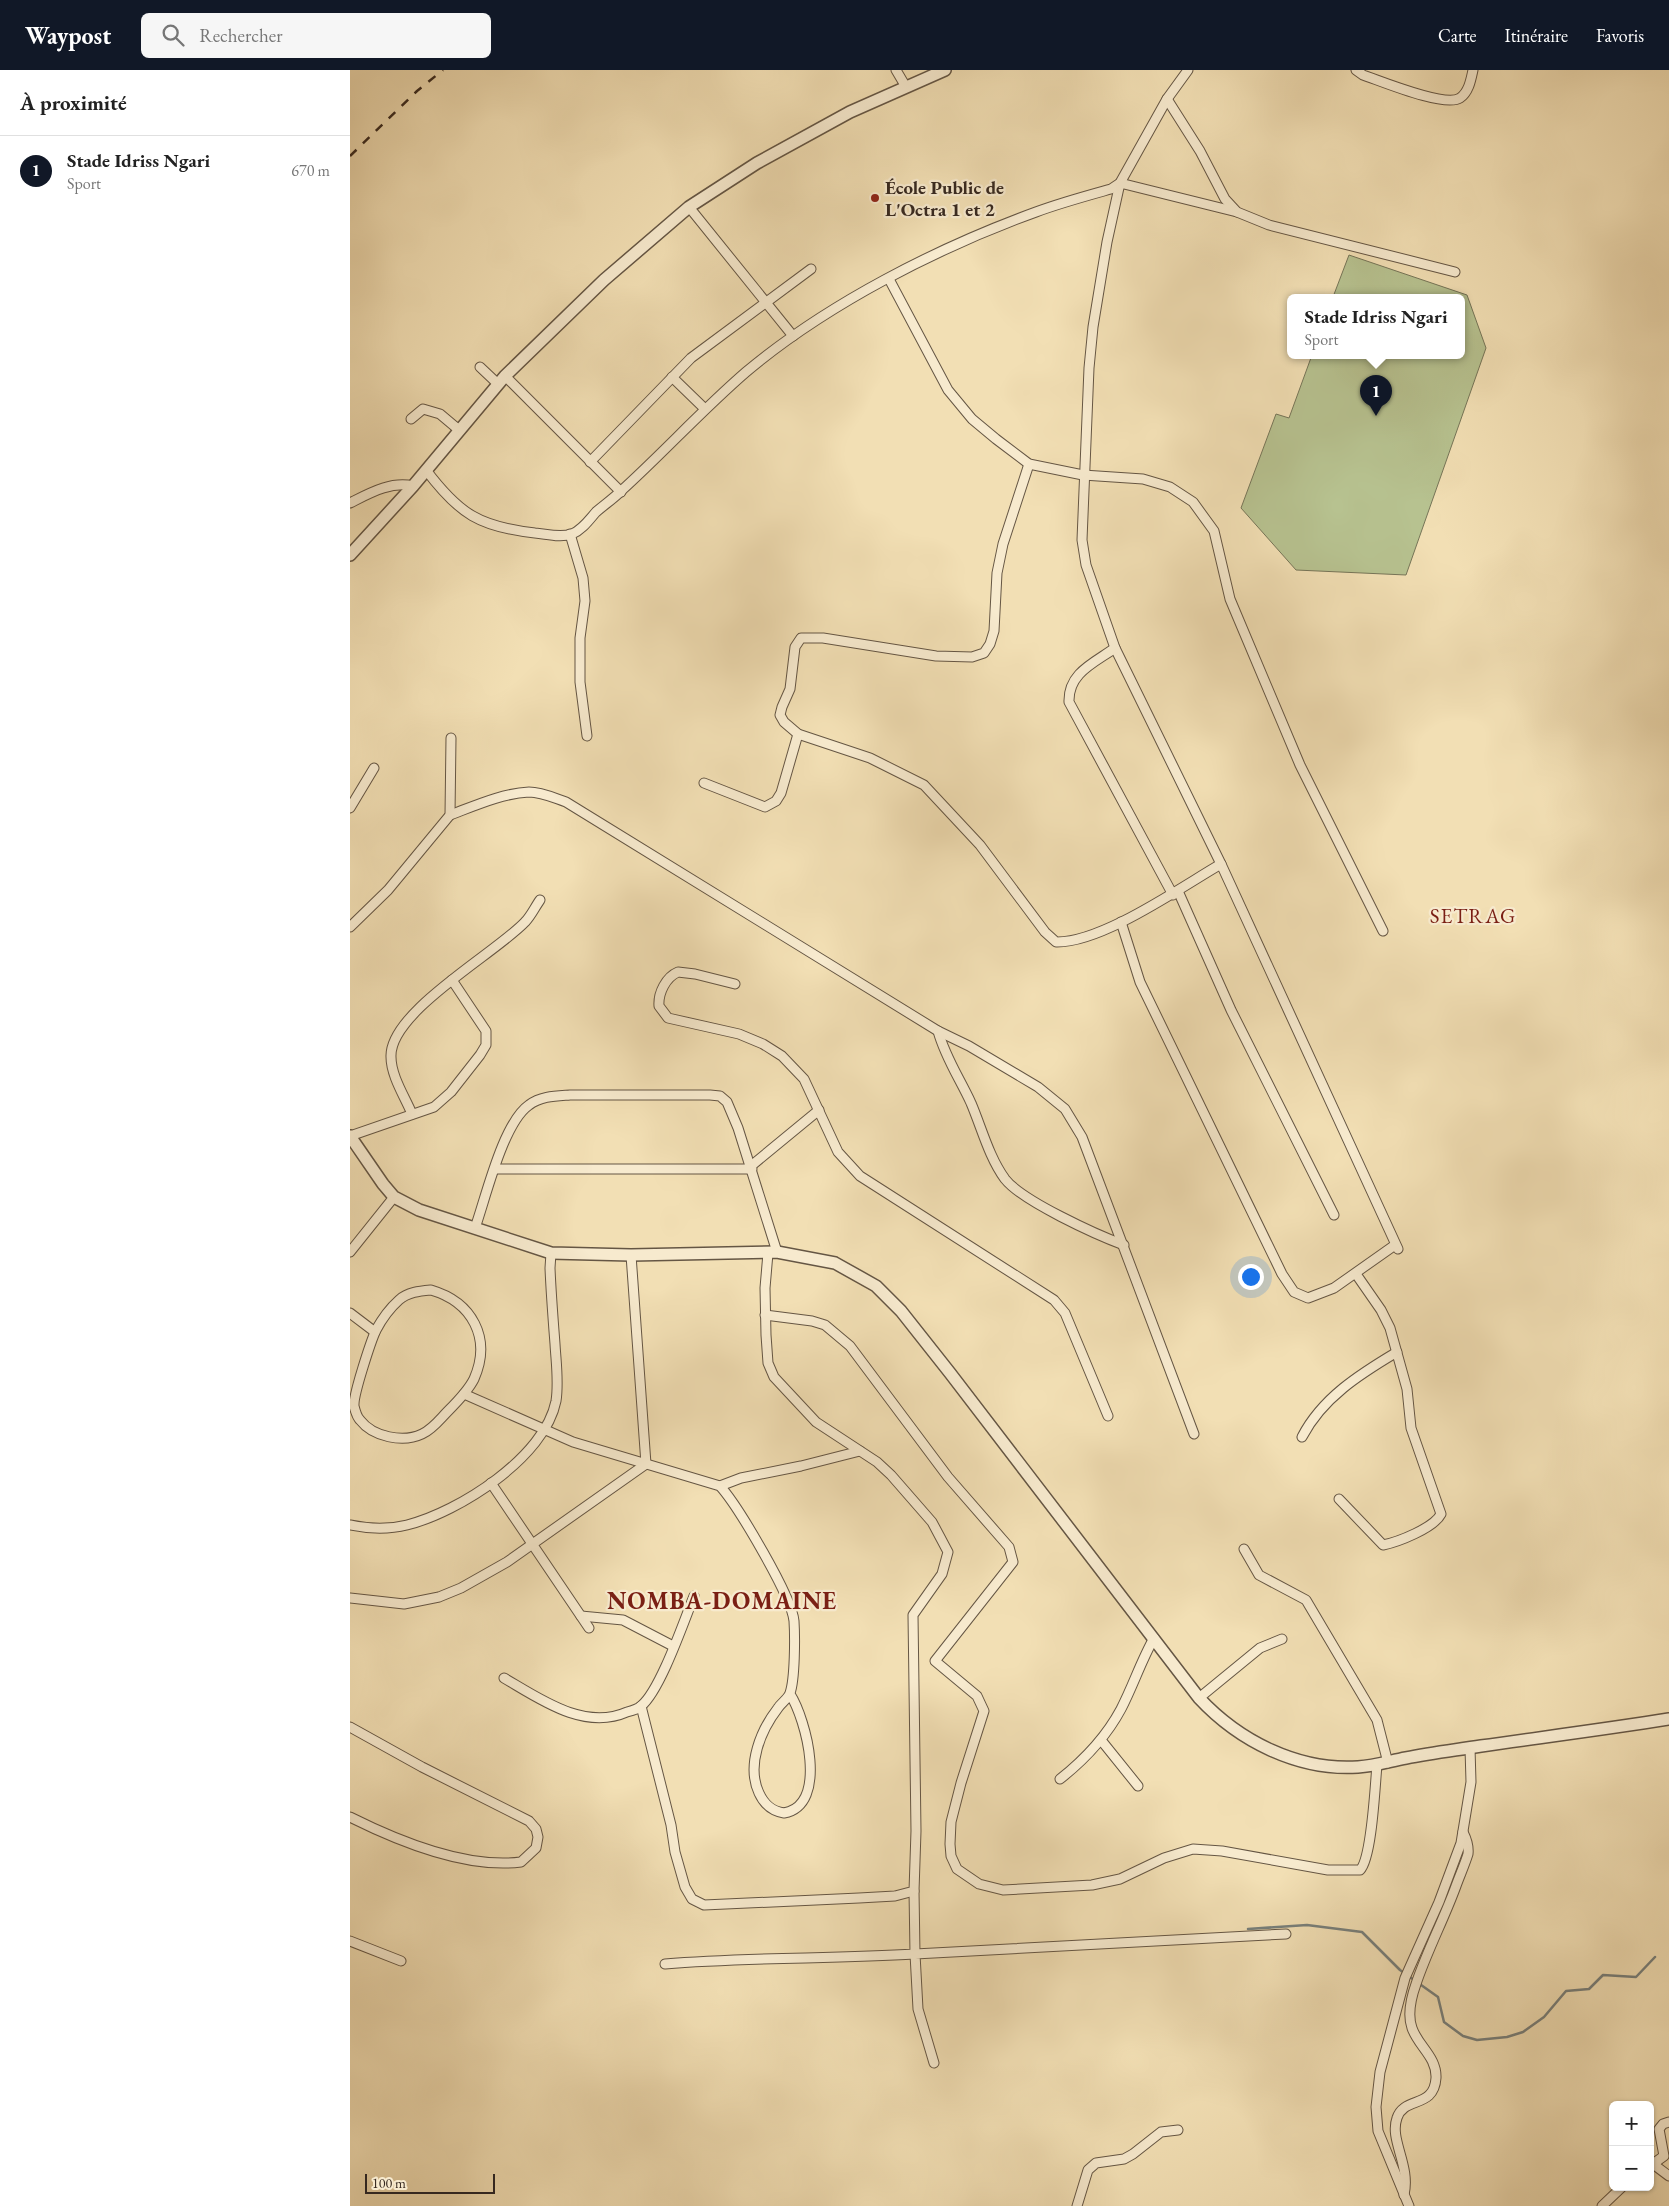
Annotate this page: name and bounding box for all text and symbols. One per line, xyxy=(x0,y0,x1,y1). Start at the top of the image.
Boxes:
search box xyxy=(141,13,491,58)
text: Waypost xyxy=(25,20,111,51)
icon: search xyxy=(159,21,187,49)
text: Rechercher xyxy=(199,23,283,48)
text: Carte xyxy=(1438,24,1477,47)
text: Itinéraire xyxy=(1505,24,1568,47)
text: Favoris xyxy=(1596,24,1644,47)
text: À proximité xyxy=(20,89,127,116)
text: Stade Idriss Ngari xyxy=(67,148,210,173)
text: 1 xyxy=(32,160,40,181)
text: 670 m xyxy=(291,160,330,181)
text: Sport xyxy=(67,173,101,194)
place label: École Public de L'Octra 1 et 2 xyxy=(885,175,1004,222)
marker: École Public de L'Octra 1 et 2 xyxy=(869,192,881,204)
popup xyxy=(1287,294,1465,359)
text: Stade Idriss Ngari xyxy=(1304,304,1448,329)
text: Sport xyxy=(1304,329,1338,350)
pin: 1 xyxy=(1360,375,1392,416)
district label: SETRAG xyxy=(1430,902,1516,929)
your location xyxy=(1238,1264,1264,1290)
district label: NOMBA-DOMAINE xyxy=(607,1585,837,1616)
map controls xyxy=(1609,2101,1654,2191)
button: + xyxy=(1609,2101,1654,2146)
button: − xyxy=(1609,2146,1654,2191)
scale bar xyxy=(365,2171,495,2194)
text: 100 m xyxy=(372,2174,406,2192)

